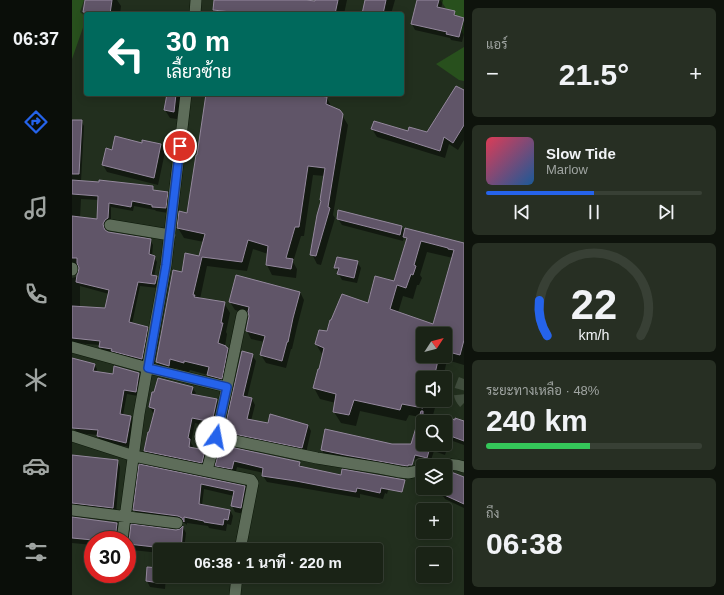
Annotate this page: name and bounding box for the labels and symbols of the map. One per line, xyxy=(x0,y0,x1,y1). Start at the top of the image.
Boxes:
pin xyxy=(163,129,197,163)
north arrow xyxy=(416,327,452,363)
position arrow xyxy=(195,416,237,458)
speed limit sign: 30 xyxy=(84,531,136,583)

